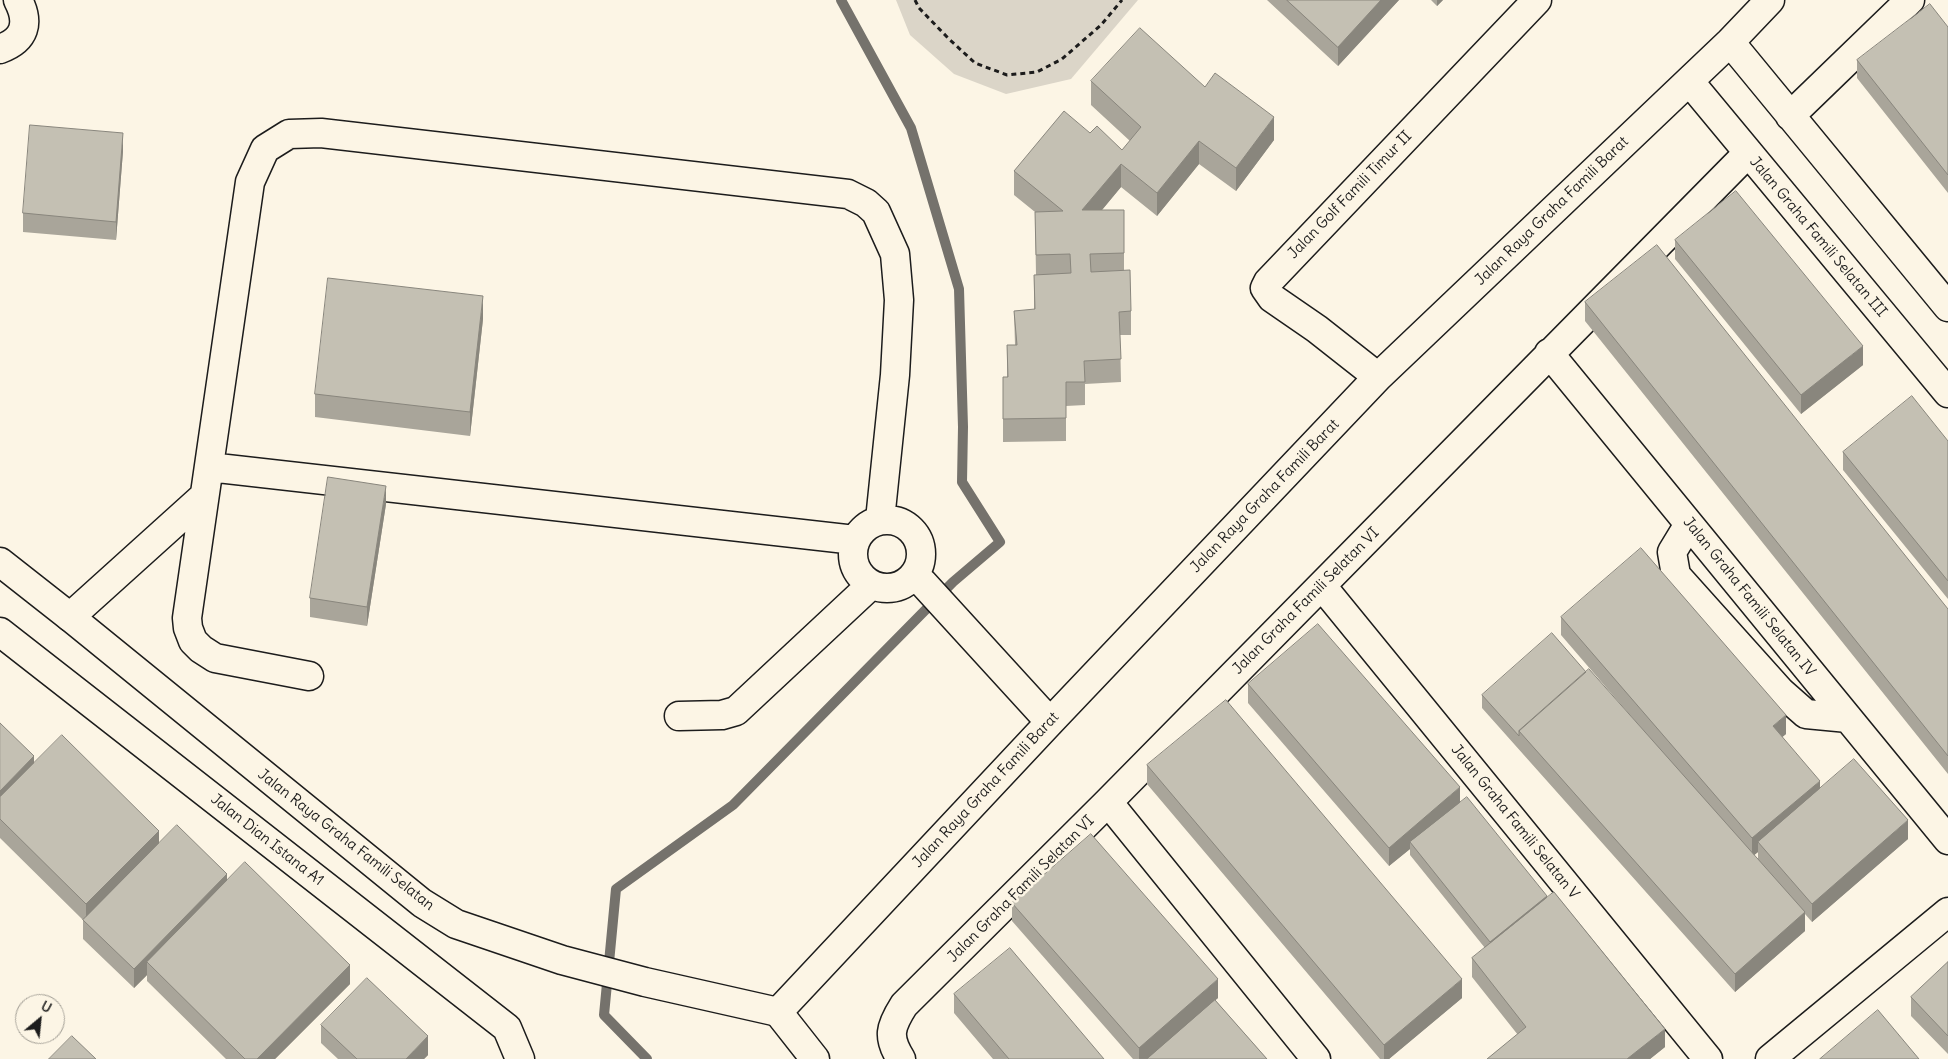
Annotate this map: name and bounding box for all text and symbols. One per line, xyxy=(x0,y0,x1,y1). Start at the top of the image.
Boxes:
street label: Jalan Golf Famili Timur II xyxy=(1284,127,1416,263)
street label: Jalan Raya Graha Famili Barat xyxy=(1472,133,1632,289)
street label: Jalan Graha Famili Selatan III xyxy=(1746,153,1890,321)
street label: Jalan Raya Graha Famili Barat xyxy=(1187,416,1343,576)
street label: Jalan Graha Famili Selatan IV xyxy=(1679,514,1819,680)
street label: Jalan Graha Famili Selatan VI xyxy=(1229,524,1383,678)
street label: Jalan Raya Graha Famili Barat xyxy=(909,708,1063,872)
street label: Jalan Graha Famili Selatan V xyxy=(1447,741,1583,903)
street label: Jalan Raya Graha Famili Selatan xyxy=(254,766,438,914)
street label: Jalan Dian Istana A1 xyxy=(207,790,327,890)
street label: Jalan Graha Famili Selatan VI xyxy=(944,812,1098,966)
north arrow xyxy=(15,994,65,1044)
text: U xyxy=(38,996,55,1017)

